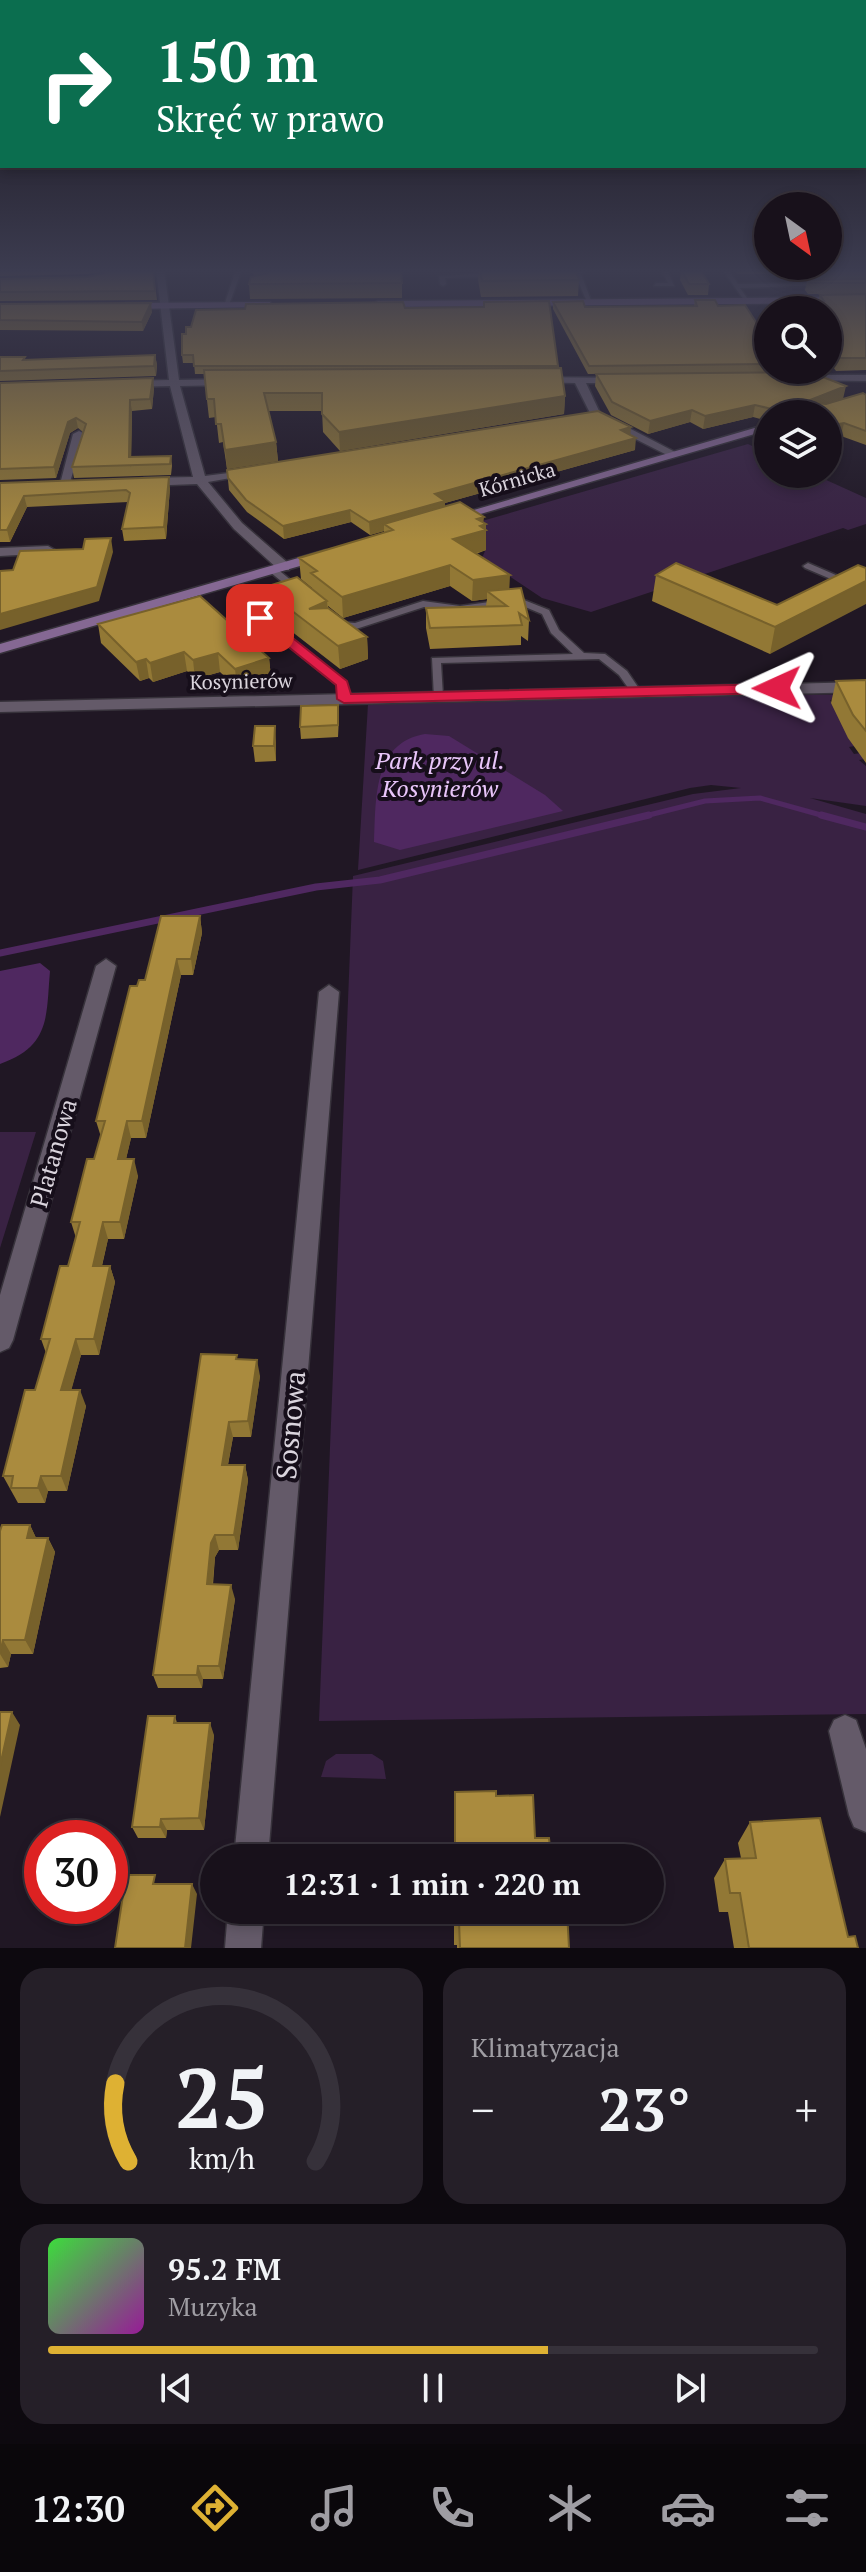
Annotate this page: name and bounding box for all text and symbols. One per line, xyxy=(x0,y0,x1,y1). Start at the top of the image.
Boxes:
text: 150 m xyxy=(156,24,318,98)
icon: right xyxy=(24,32,128,136)
text: Skręć w prawo xyxy=(156,95,384,142)
north arrow xyxy=(754,192,842,280)
map controls xyxy=(754,192,842,488)
button: search xyxy=(754,296,842,384)
button: layers xyxy=(754,400,842,488)
street label: Kórnicka xyxy=(476,455,558,503)
pin xyxy=(226,584,294,652)
icon: arrive xyxy=(238,596,282,640)
position arrow xyxy=(735,646,819,730)
street label: Kosynierów xyxy=(189,667,293,695)
park label: Park przy ul. Kosynierów xyxy=(374,744,505,804)
street label: Platanowa xyxy=(22,1095,84,1211)
street label: Sosnowa xyxy=(267,1369,313,1481)
speed limit sign: 30 xyxy=(24,1820,128,1924)
text: 12:31 · 1 min · 220 m xyxy=(284,1864,580,1904)
text: Klimatyzacja xyxy=(471,2030,620,2064)
text: 25 xyxy=(174,2042,269,2152)
text: 23° xyxy=(598,2069,691,2148)
text: − xyxy=(471,2080,494,2139)
text: + xyxy=(795,2080,818,2139)
text: km/h xyxy=(188,2139,255,2177)
text: 95.2 FM xyxy=(168,2249,281,2289)
text: Muzyka xyxy=(168,2289,258,2323)
icon: previous xyxy=(154,2366,198,2410)
icon: pause xyxy=(411,2366,455,2410)
icon: next xyxy=(668,2366,712,2410)
icon: directions xyxy=(187,2480,243,2536)
icon: music xyxy=(306,2480,362,2536)
icon: phone xyxy=(424,2480,480,2536)
icon: climate xyxy=(542,2480,598,2536)
icon: car xyxy=(660,2480,716,2536)
icon: filters xyxy=(779,2480,835,2536)
text: 12:30 xyxy=(31,2485,125,2532)

